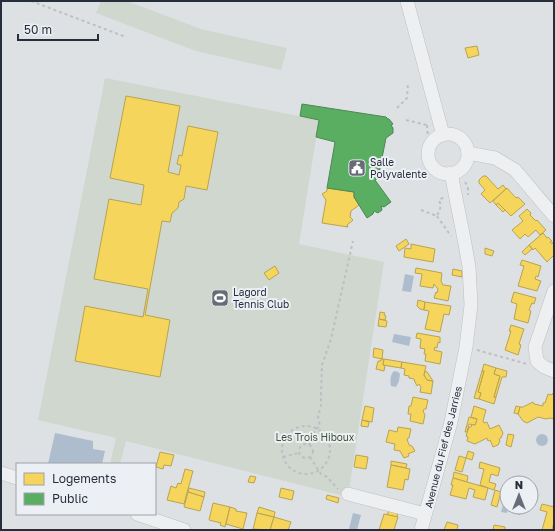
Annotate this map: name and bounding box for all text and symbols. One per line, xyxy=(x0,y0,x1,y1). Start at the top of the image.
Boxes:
scale bar xyxy=(18,16,98,42)
text: 50 m xyxy=(24,22,52,37)
place label: Salle Polyvalente xyxy=(370,156,427,180)
public building icon: Salle Polyvalente xyxy=(347,158,367,178)
place label: Lagord Tennis Club xyxy=(233,286,289,310)
sports icon: Lagord Tennis Club xyxy=(210,288,230,308)
street label: Avenue du Fief des Jarries xyxy=(422,385,464,509)
park label: Les Trois Hiboux xyxy=(276,431,355,443)
legend xyxy=(16,463,156,515)
text: Logements xyxy=(52,471,116,486)
north arrow xyxy=(499,475,539,515)
text: N xyxy=(515,478,523,491)
text: Public xyxy=(52,491,89,506)

